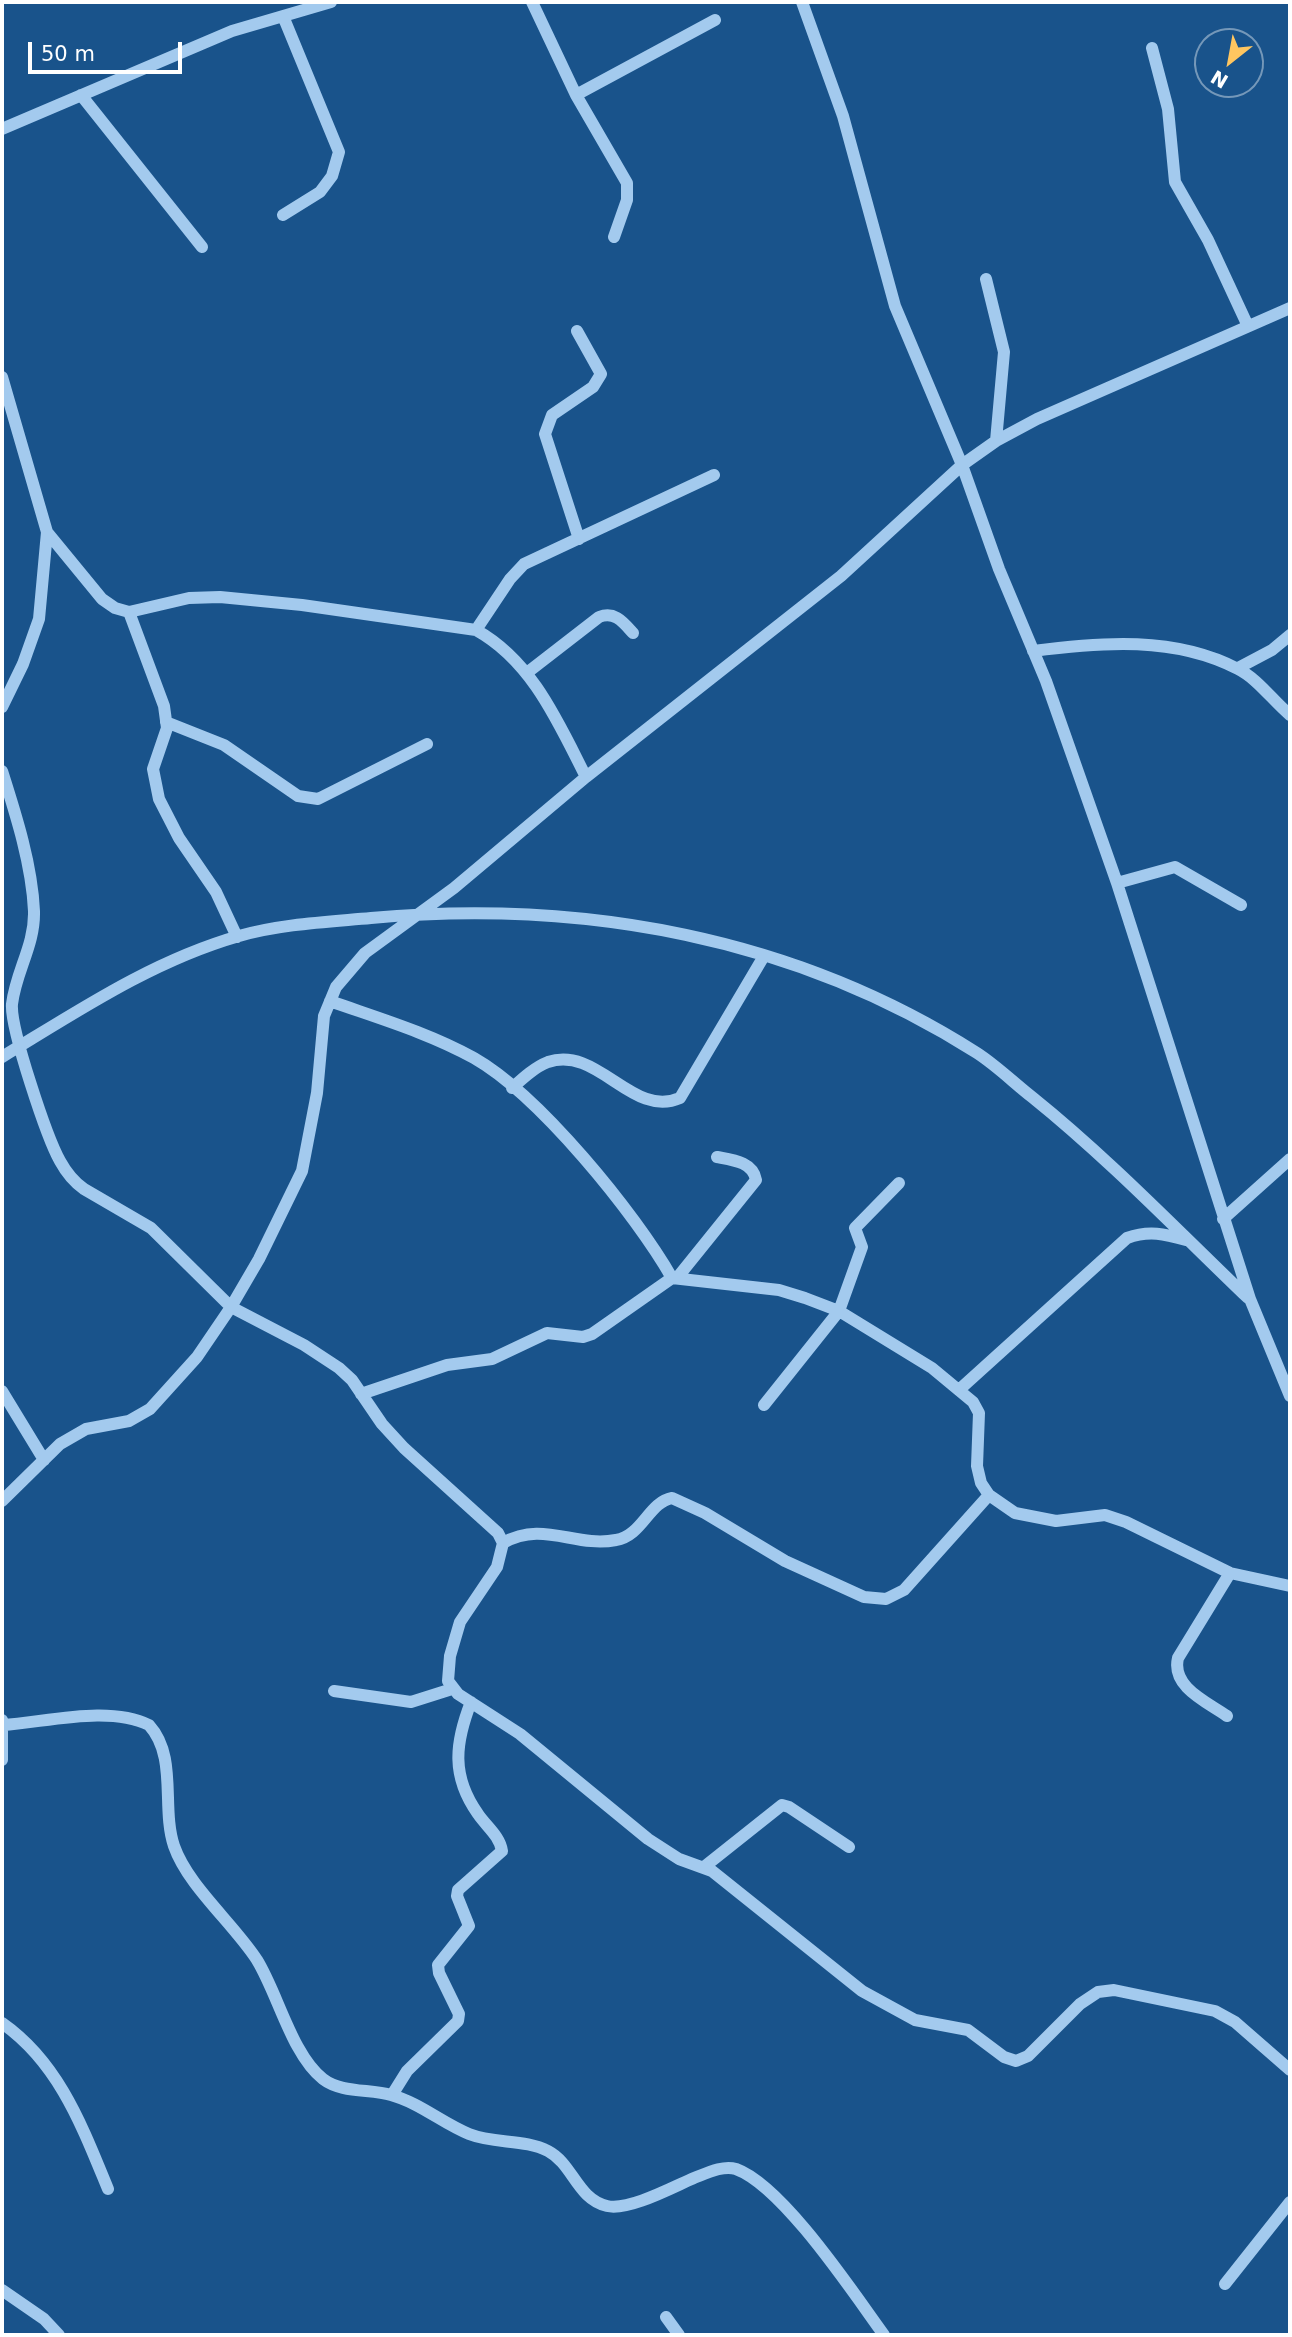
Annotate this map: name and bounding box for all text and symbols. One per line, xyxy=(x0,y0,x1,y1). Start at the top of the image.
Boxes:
scale bar xyxy=(32,28,186,72)
north arrow xyxy=(1194,28,1264,98)
text: 50 m xyxy=(41,42,95,66)
text: N xyxy=(1207,66,1232,93)

